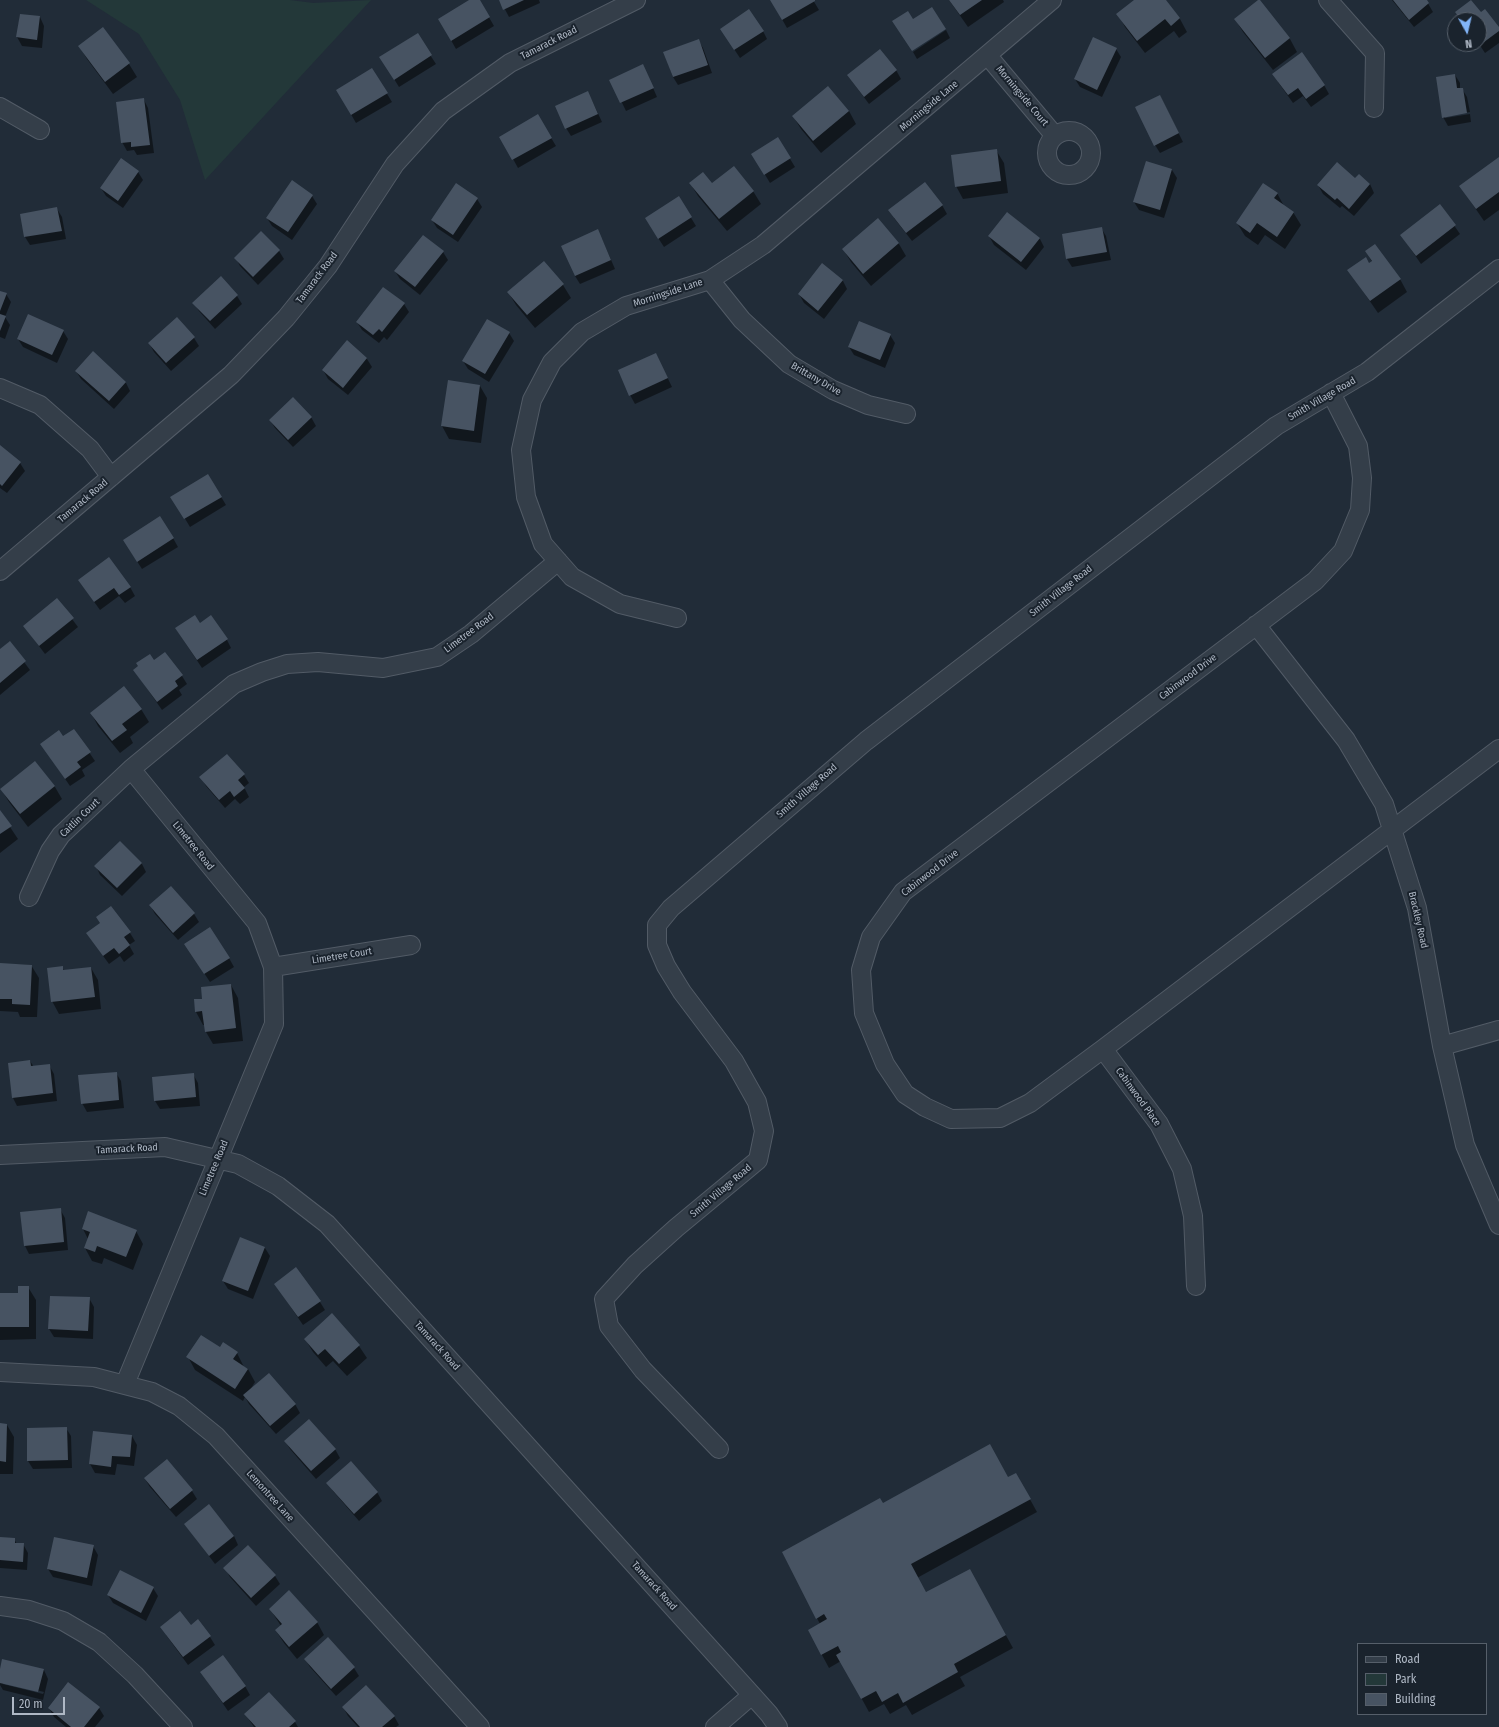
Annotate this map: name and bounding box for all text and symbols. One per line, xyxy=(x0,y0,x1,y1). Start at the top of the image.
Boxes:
north arrow xyxy=(1447,12,1487,52)
street label: Tamarack Road xyxy=(519,24,579,62)
text: N xyxy=(1464,36,1473,50)
street label: Morningside Court xyxy=(993,63,1051,129)
street label: Morningside Lane xyxy=(897,78,961,134)
street label: Tamarack Road xyxy=(294,250,340,306)
street label: Morningside Lane xyxy=(632,276,704,310)
street label: Brittany Drive xyxy=(789,360,843,398)
street label: Smith Village Road xyxy=(1286,375,1358,423)
street label: Tamarack Road xyxy=(56,477,110,525)
street label: Smith Village Road xyxy=(1027,563,1095,619)
street label: Limetree Road xyxy=(442,610,496,656)
street label: Cabinwood Drive xyxy=(1157,651,1219,703)
street label: Smith Village Road xyxy=(774,761,840,821)
street label: Caitlin Court xyxy=(58,796,102,840)
street label: Limetree Road xyxy=(170,819,216,873)
street label: Cabinwood Drive xyxy=(899,847,961,899)
street label: Brackley Road xyxy=(1406,891,1430,949)
street label: Limetree Court xyxy=(311,945,373,967)
street label: Cabinwood Place xyxy=(1113,1065,1163,1129)
street label: Limetree Road xyxy=(197,1138,231,1198)
street label: Tamarack Road xyxy=(96,1141,158,1157)
street label: Smith Village Road xyxy=(688,1162,754,1220)
street label: Tamarack Road xyxy=(412,1319,462,1373)
street label: Lemontree Lane xyxy=(244,1468,296,1524)
street label: Tamarack Road xyxy=(629,1559,679,1613)
legend xyxy=(1357,1643,1487,1715)
text: Road xyxy=(1395,1652,1420,1666)
text: Park xyxy=(1395,1672,1416,1686)
scale bar xyxy=(14,1689,67,1715)
text: Building xyxy=(1395,1692,1435,1706)
text: 20 m xyxy=(19,1697,43,1711)

